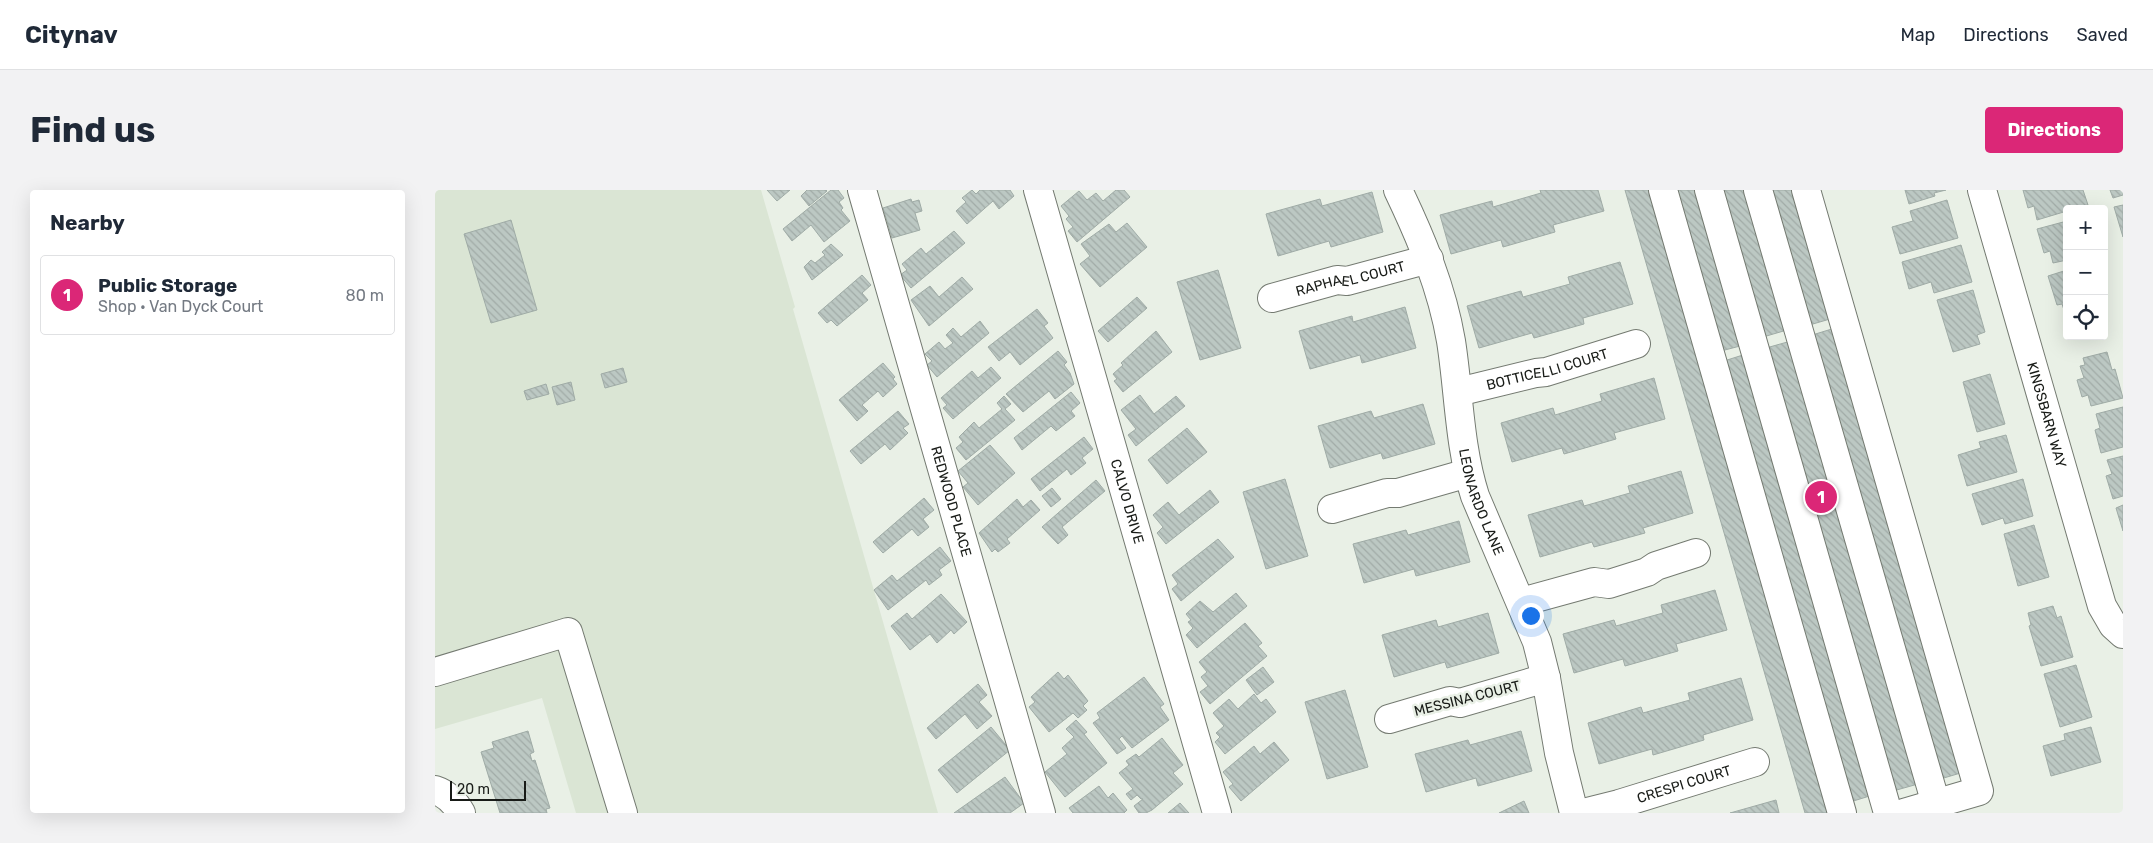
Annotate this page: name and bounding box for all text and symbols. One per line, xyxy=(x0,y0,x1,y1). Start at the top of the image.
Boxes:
text: Citynav xyxy=(25,21,118,49)
text: Map xyxy=(1900,24,1935,46)
text: Directions xyxy=(1963,24,2049,46)
text: Saved xyxy=(2077,24,2128,46)
button: Directions xyxy=(1985,107,2123,153)
text: Find us xyxy=(30,109,155,151)
map controls xyxy=(2063,205,2108,340)
button: + xyxy=(2063,205,2108,250)
text: Nearby xyxy=(50,210,125,235)
button: − xyxy=(2063,250,2108,295)
street label: RAPHAEL COURT xyxy=(1294,258,1407,300)
text: Public Storage xyxy=(98,274,237,297)
text: 1 xyxy=(63,286,71,305)
text: 80 m xyxy=(346,286,384,305)
button: locate xyxy=(2063,295,2108,340)
text: Shop · Van Dyck Court xyxy=(98,297,263,316)
street label: BOTTICELLI COURT xyxy=(1485,345,1610,394)
street label: KINGSBARN WAY xyxy=(2023,360,2070,470)
street label: REDWOOD PLACE xyxy=(927,444,975,559)
street label: LEONARDO LANE xyxy=(1455,447,1507,558)
street label: CALVO DRIVE xyxy=(1107,457,1147,546)
pin: 1 xyxy=(1805,478,1837,516)
your location xyxy=(1518,603,1544,629)
street label: MESSINA COURT xyxy=(1412,677,1522,720)
street label: CRESPI COURT xyxy=(1635,762,1733,807)
scale bar xyxy=(450,778,526,801)
text: 20 m xyxy=(457,781,490,798)

